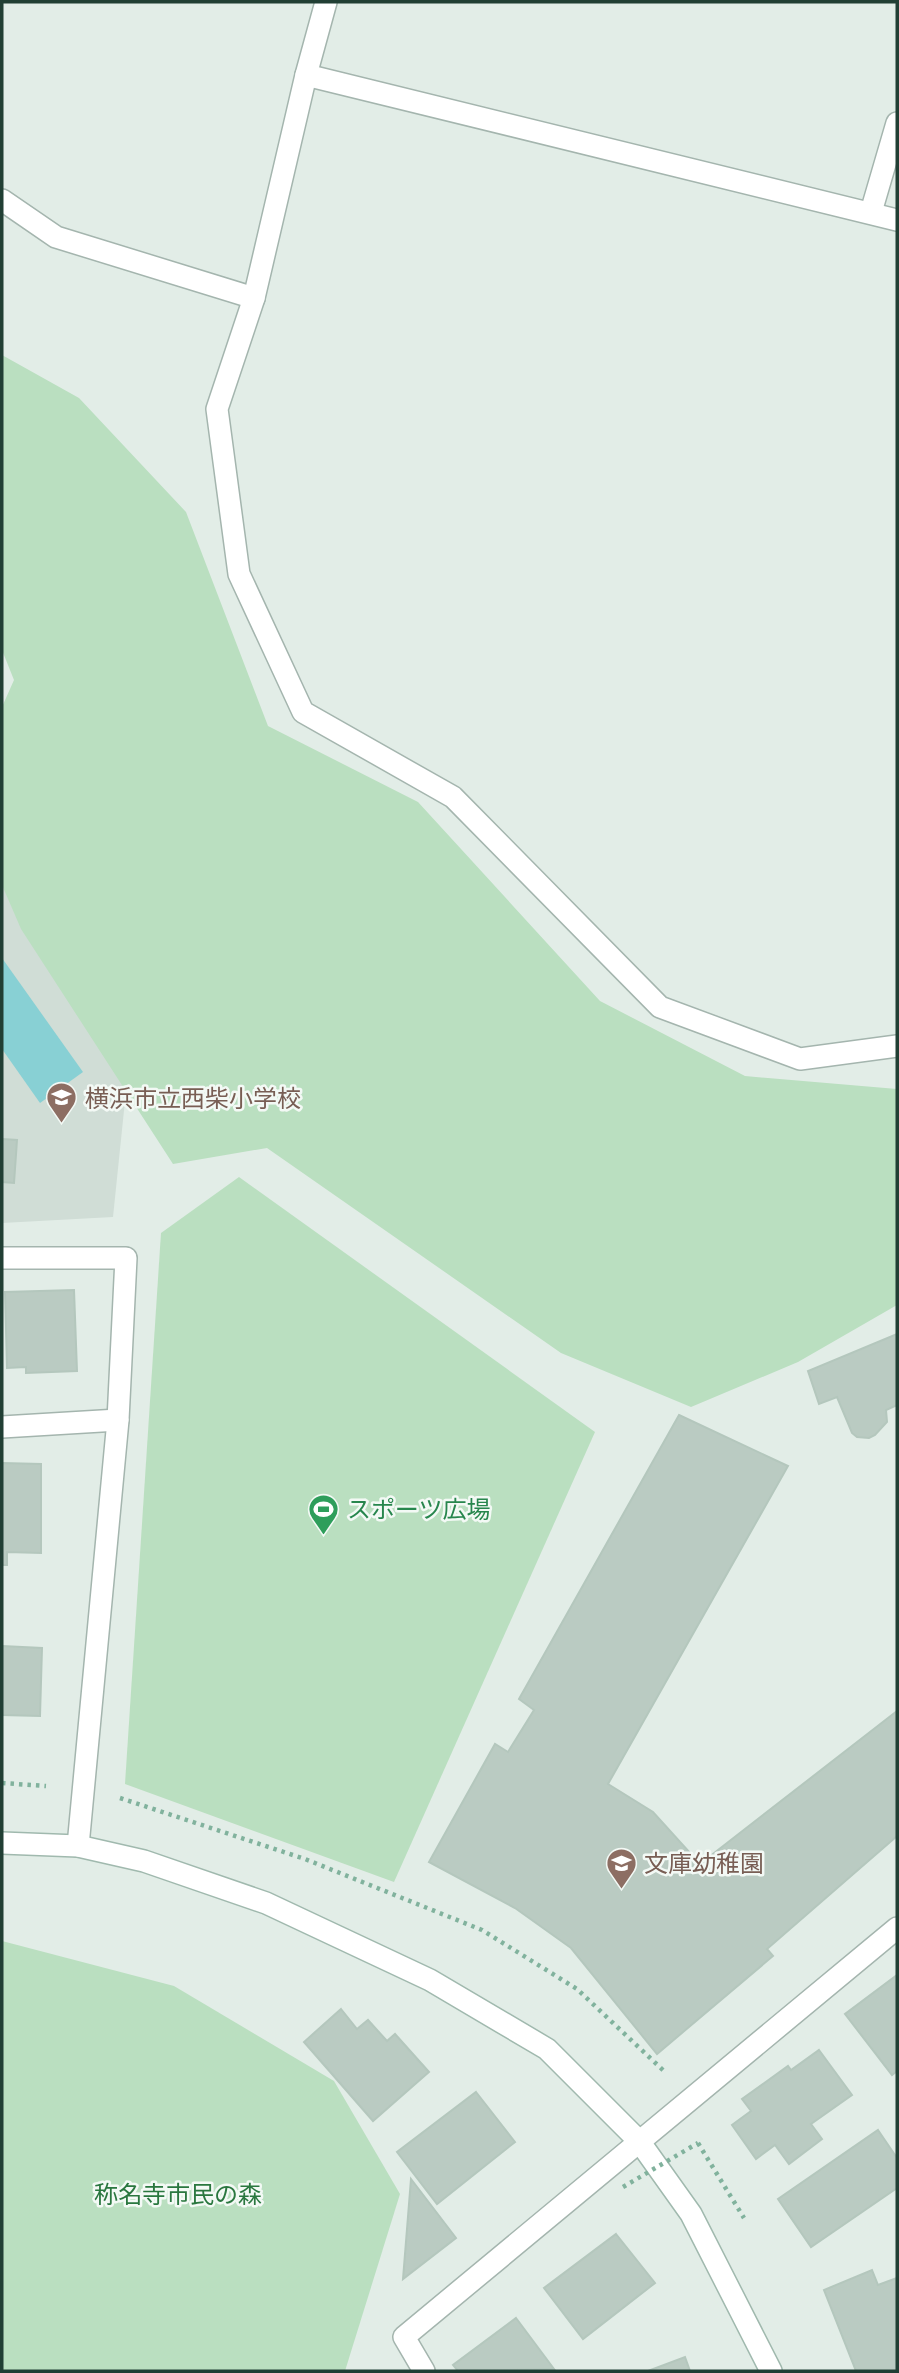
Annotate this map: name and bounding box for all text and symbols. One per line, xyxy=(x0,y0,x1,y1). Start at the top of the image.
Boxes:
place label: 横浜市立西柴小学校 xyxy=(85,1080,301,1116)
school or university icon: 横浜市立西柴小学校 xyxy=(45,1081,79,1125)
place label: スポーツ広場 xyxy=(347,1491,491,1527)
sports icon: スポーツ広場 xyxy=(307,1492,341,1536)
place label: 文庫幼稚園 xyxy=(644,1845,764,1881)
school or university icon: 文庫幼稚園 xyxy=(604,1846,638,1890)
park label: 称名寺市民の森 xyxy=(94,2176,262,2212)

